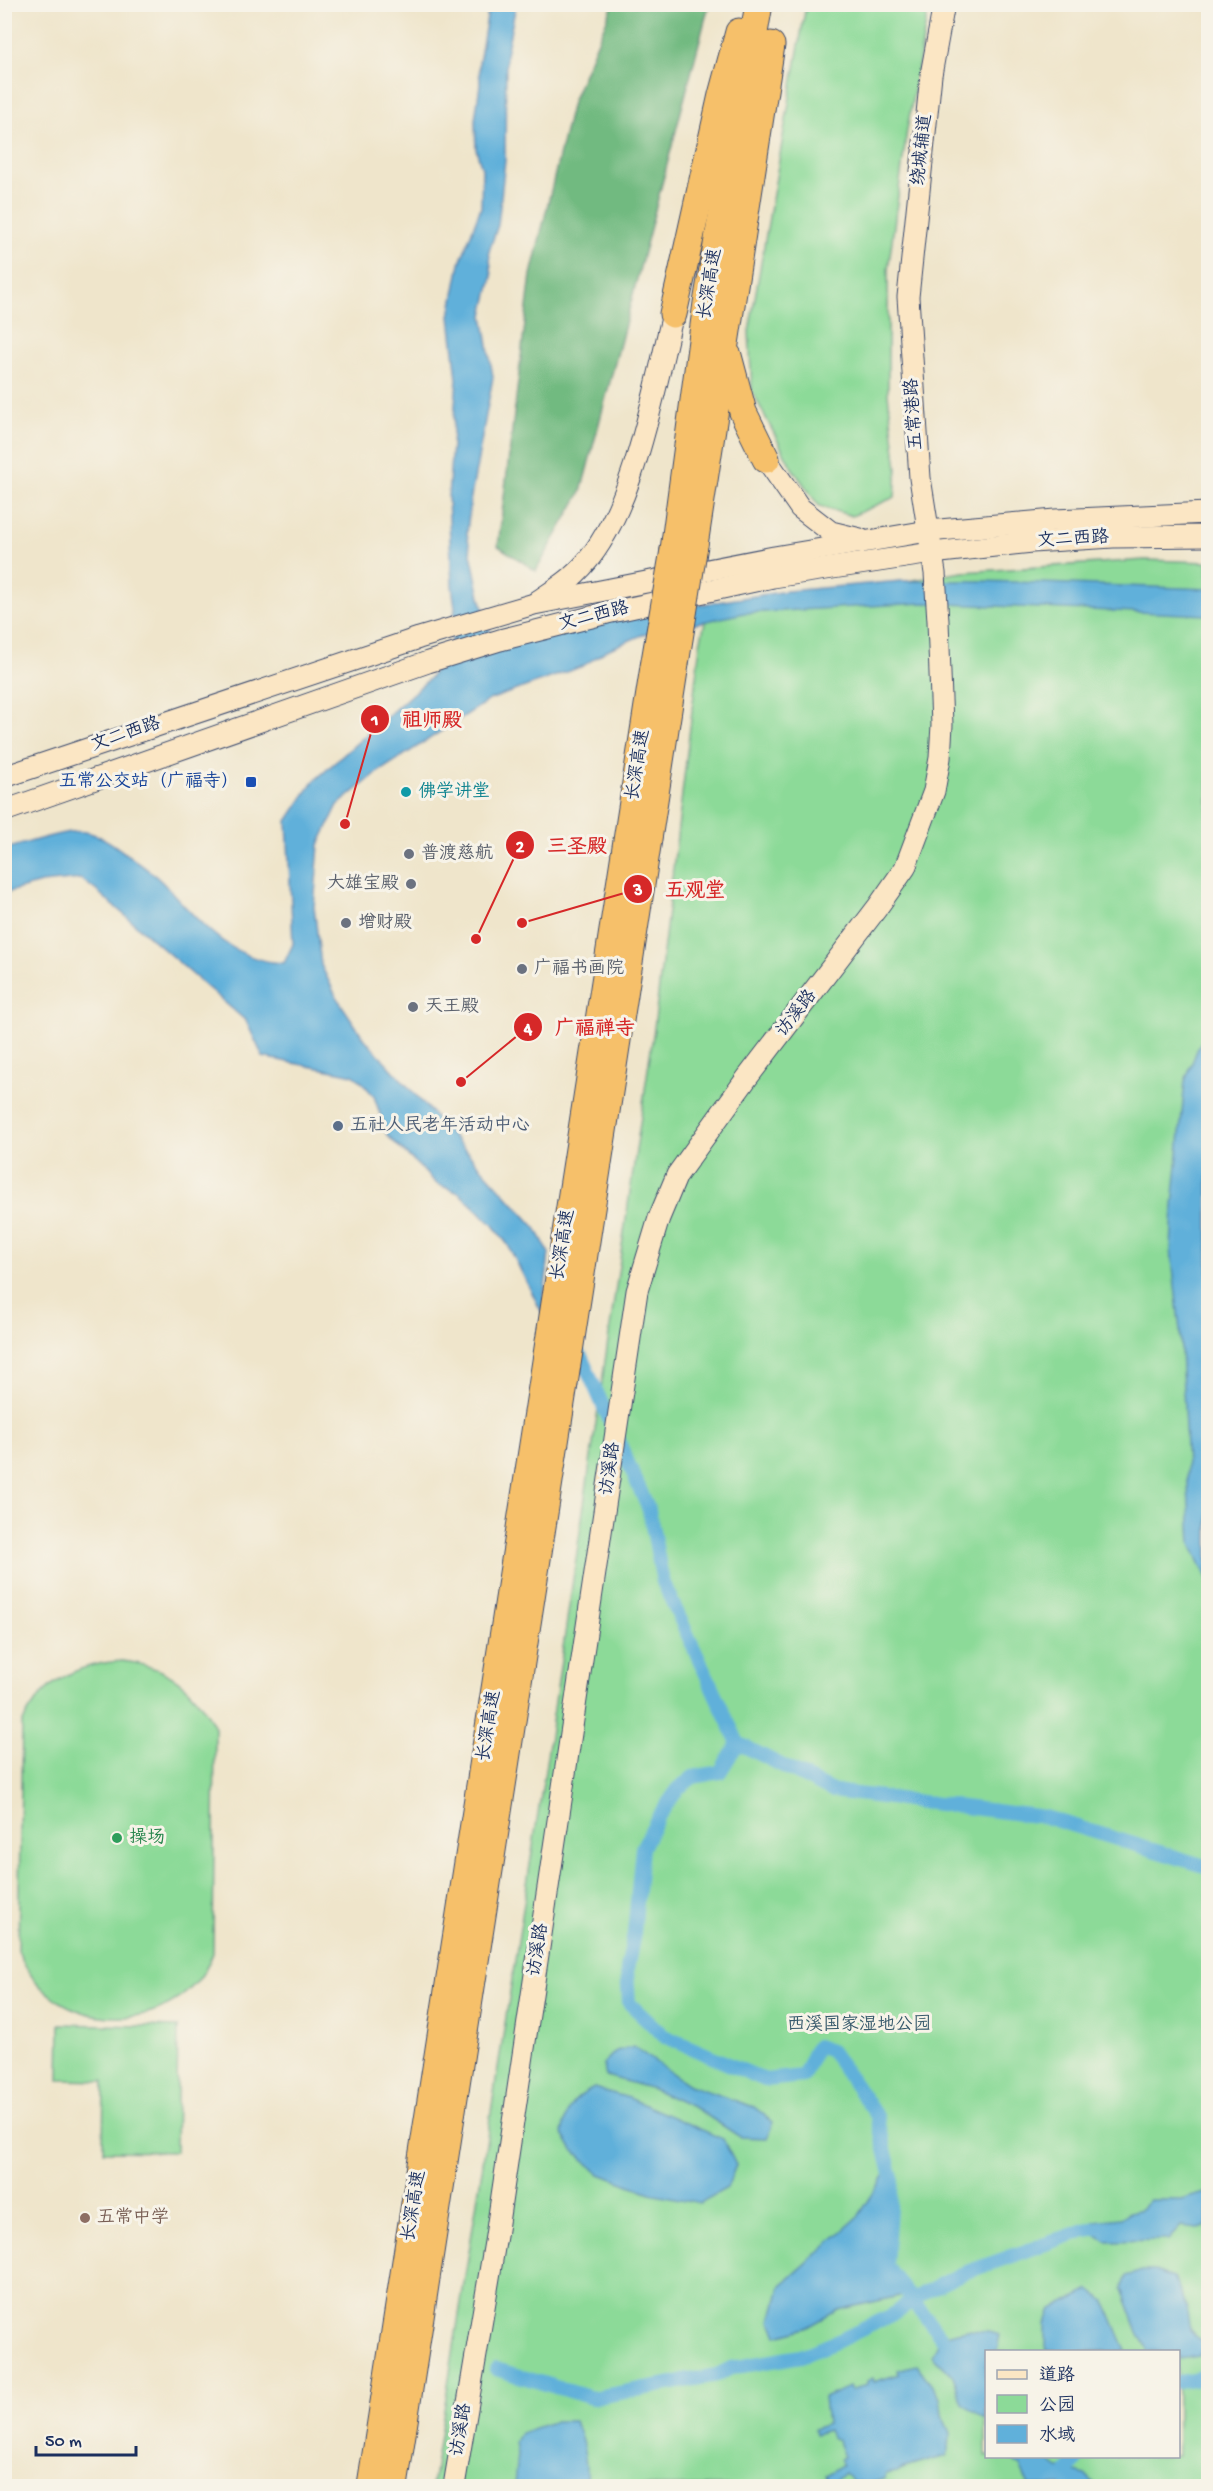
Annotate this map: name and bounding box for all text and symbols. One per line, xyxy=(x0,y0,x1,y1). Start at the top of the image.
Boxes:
street label: 绕城辅道 xyxy=(908,113,937,187)
street label: 长深高速 xyxy=(694,247,727,321)
street label: 五常港路 xyxy=(901,377,928,451)
street label: 文二西路 xyxy=(1036,527,1110,552)
street label: 文二西路 xyxy=(556,597,631,636)
callout: 祖师殿 xyxy=(360,700,474,738)
text: 祖师殿 xyxy=(402,710,462,734)
text: 1 xyxy=(370,711,379,732)
street label: 文二西路 xyxy=(88,712,163,757)
street label: 长深高速 xyxy=(622,728,655,802)
place label: 五常公交站（广福寺） xyxy=(59,771,239,793)
marker: 五常公交站（广福寺） xyxy=(244,775,258,789)
place label: 佛学讲堂 xyxy=(418,781,490,803)
marker: 佛学讲堂 xyxy=(399,785,413,799)
callout: 三圣殿 xyxy=(505,826,619,864)
text: 三圣殿 xyxy=(547,836,607,860)
text: 2 xyxy=(516,838,525,859)
place label: 普渡慈航 xyxy=(421,843,493,865)
marker: 普渡慈航 xyxy=(402,847,416,861)
callout: 五观堂 xyxy=(623,870,737,908)
place label: 大雄宝殿 xyxy=(327,873,399,895)
marker: 大雄宝殿 xyxy=(404,877,418,891)
text: 五观堂 xyxy=(665,879,725,904)
text: 3 xyxy=(632,881,643,902)
place label: 增财殿 xyxy=(358,912,412,934)
marker: 增财殿 xyxy=(339,916,353,930)
place label: 广福书画院 xyxy=(534,958,624,980)
marker: 广福书画院 xyxy=(515,962,529,976)
street label: 访溪路 xyxy=(771,986,822,1042)
place label: 天王殿 xyxy=(425,997,479,1018)
marker: 天王殿 xyxy=(406,1000,420,1014)
callout: 广福禅寺 xyxy=(513,1008,647,1046)
text: 广福禅寺 xyxy=(555,1017,635,1042)
text: 4 xyxy=(523,1020,533,1041)
place label: 五社人民老年活动中心 xyxy=(350,1114,530,1137)
marker: 五社人民老年活动中心 xyxy=(331,1119,345,1133)
street label: 长深高速 xyxy=(547,1208,580,1282)
street label: 访溪路 xyxy=(596,1441,625,1497)
street label: 长深高速 xyxy=(473,1689,506,1763)
place label: 操场 xyxy=(129,1827,165,1849)
marker: 操场 xyxy=(110,1831,124,1845)
street label: 访溪路 xyxy=(523,1922,554,1978)
park label: 西溪国家湿地公园 xyxy=(787,2014,931,2036)
street label: 长深高速 xyxy=(398,2169,431,2243)
place label: 五常中学 xyxy=(97,2207,169,2229)
marker: 五常中学 xyxy=(78,2211,92,2225)
legend xyxy=(985,2350,1180,2458)
text: 道路 xyxy=(1039,2365,1075,2387)
text: 公园 xyxy=(1039,2395,1075,2417)
street label: 访溪路 xyxy=(446,2402,477,2458)
scale bar xyxy=(36,2419,136,2457)
text: 水域 xyxy=(1039,2425,1075,2447)
text: 50 m xyxy=(45,2432,82,2453)

